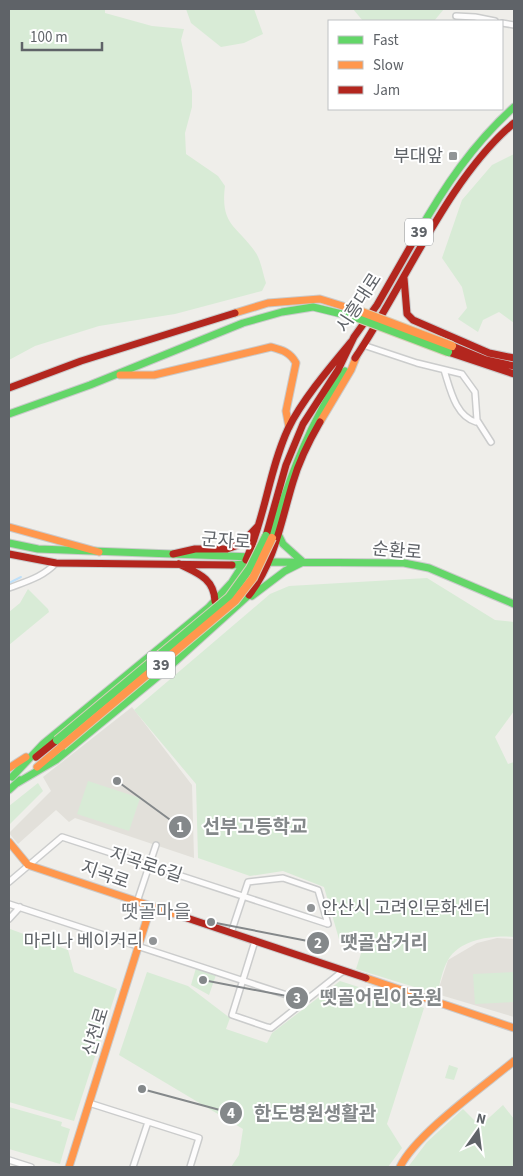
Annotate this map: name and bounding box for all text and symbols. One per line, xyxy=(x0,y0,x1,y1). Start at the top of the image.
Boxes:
scale bar xyxy=(22,20,102,52)
legend xyxy=(328,20,503,110)
text: 100 m xyxy=(30,27,68,48)
text: Fast xyxy=(373,30,399,51)
text: Slow xyxy=(373,55,404,76)
text: Jam xyxy=(373,80,400,101)
place label: 부대앞 xyxy=(393,144,443,169)
marker: 부대앞 xyxy=(447,150,459,162)
road number: 39 xyxy=(405,218,433,246)
street label: 시흥대로 xyxy=(330,268,388,338)
street label: 군자로 xyxy=(200,527,252,555)
street label: 순환로 xyxy=(371,536,423,566)
road number: 39 xyxy=(147,652,175,678)
callout: 선부고등학교 xyxy=(167,810,317,844)
text: 선부고등학교 xyxy=(203,814,307,841)
text: 1 xyxy=(176,817,184,838)
street label: 지곡로6길 xyxy=(106,841,186,889)
street label: 지곡로 xyxy=(77,855,133,895)
place label: 안산시 고려인문화센터 xyxy=(321,896,490,921)
district label: 땟골마을 xyxy=(121,899,191,926)
marker: 안산시 고려인문화센터 xyxy=(305,902,317,914)
callout: 땟골삼거리 xyxy=(305,926,438,960)
place label: 마리나 베이커리 xyxy=(23,929,143,954)
text: 땟골삼거리 xyxy=(340,930,428,957)
text: 2 xyxy=(314,933,322,954)
marker: 마리나 베이커리 xyxy=(147,935,159,947)
callout: 뗏골어린이공원 xyxy=(285,981,452,1015)
text: 뗏골어린이공원 xyxy=(320,985,442,1012)
text: 3 xyxy=(293,988,301,1009)
street label: 신천로 xyxy=(77,1005,115,1059)
callout: 한도병원생활관 xyxy=(218,1096,386,1130)
text: 한도병원생활관 xyxy=(254,1101,377,1128)
text: 4 xyxy=(227,1103,235,1124)
north arrow xyxy=(453,1106,503,1156)
text: N xyxy=(474,1109,488,1130)

